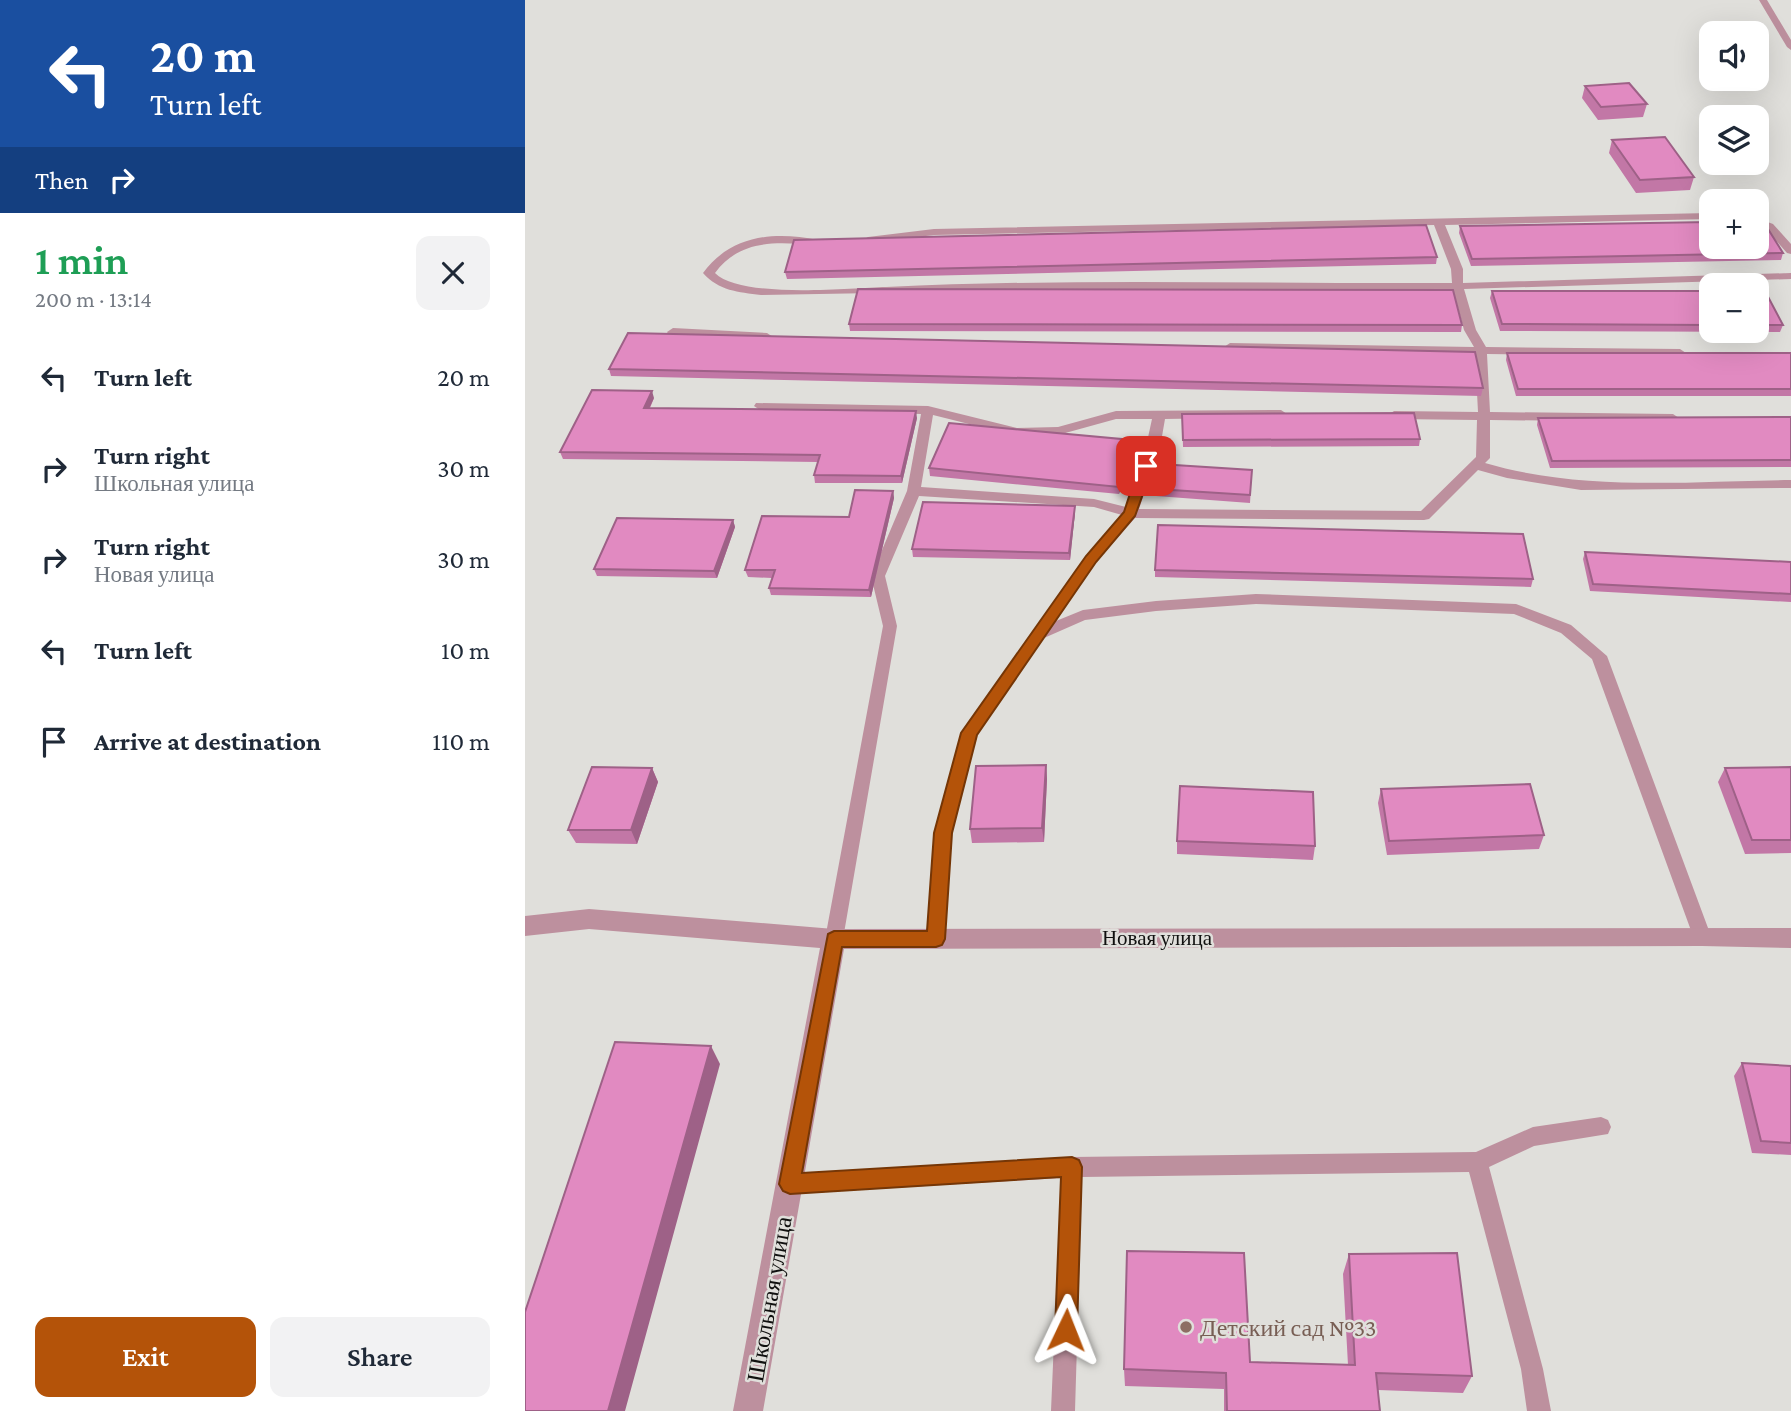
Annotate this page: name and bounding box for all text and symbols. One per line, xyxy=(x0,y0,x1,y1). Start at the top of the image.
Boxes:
map controls xyxy=(1699,21,1769,343)
button: sound xyxy=(1699,21,1769,91)
icon: left xyxy=(35,28,126,119)
text: 20 m xyxy=(150,28,256,83)
text: Turn left xyxy=(150,86,261,122)
button: layers xyxy=(1699,105,1769,175)
icon: right xyxy=(103,161,141,199)
text: Then xyxy=(35,166,89,195)
button: + xyxy=(1699,189,1769,259)
text: 1 min xyxy=(35,236,128,283)
button: close xyxy=(416,236,490,310)
button: − xyxy=(1699,273,1769,343)
text: 200 m · 13:14 xyxy=(35,286,152,312)
icon: left xyxy=(35,359,73,397)
text: Turn left xyxy=(94,363,192,392)
text: 20 m xyxy=(437,363,490,392)
pin xyxy=(1116,436,1176,496)
text: Turn right xyxy=(94,441,210,470)
icon: arrive xyxy=(1127,447,1165,485)
icon: right xyxy=(35,450,73,488)
text: 30 m xyxy=(437,454,490,483)
text: Школьная улица xyxy=(94,470,255,496)
text: Turn right xyxy=(94,532,210,561)
icon: right xyxy=(35,541,73,579)
text: 30 m xyxy=(437,545,490,574)
text: Новая улица xyxy=(94,561,215,587)
icon: left xyxy=(35,632,73,670)
text: Turn left xyxy=(94,636,192,665)
text: 10 m xyxy=(441,636,490,665)
icon: arrive xyxy=(35,723,73,761)
text: Arrive at destination xyxy=(94,727,321,756)
text: 110 m xyxy=(432,727,490,756)
street label: Новая улица xyxy=(1102,926,1213,950)
street label: Школьная улица xyxy=(741,1214,797,1384)
position arrow xyxy=(1029,1293,1103,1367)
place label: Детский сад №33 xyxy=(1200,1314,1376,1341)
button: Exit xyxy=(35,1317,256,1397)
button: Share xyxy=(270,1317,490,1397)
marker: Детский сад №33 xyxy=(1178,1319,1194,1335)

